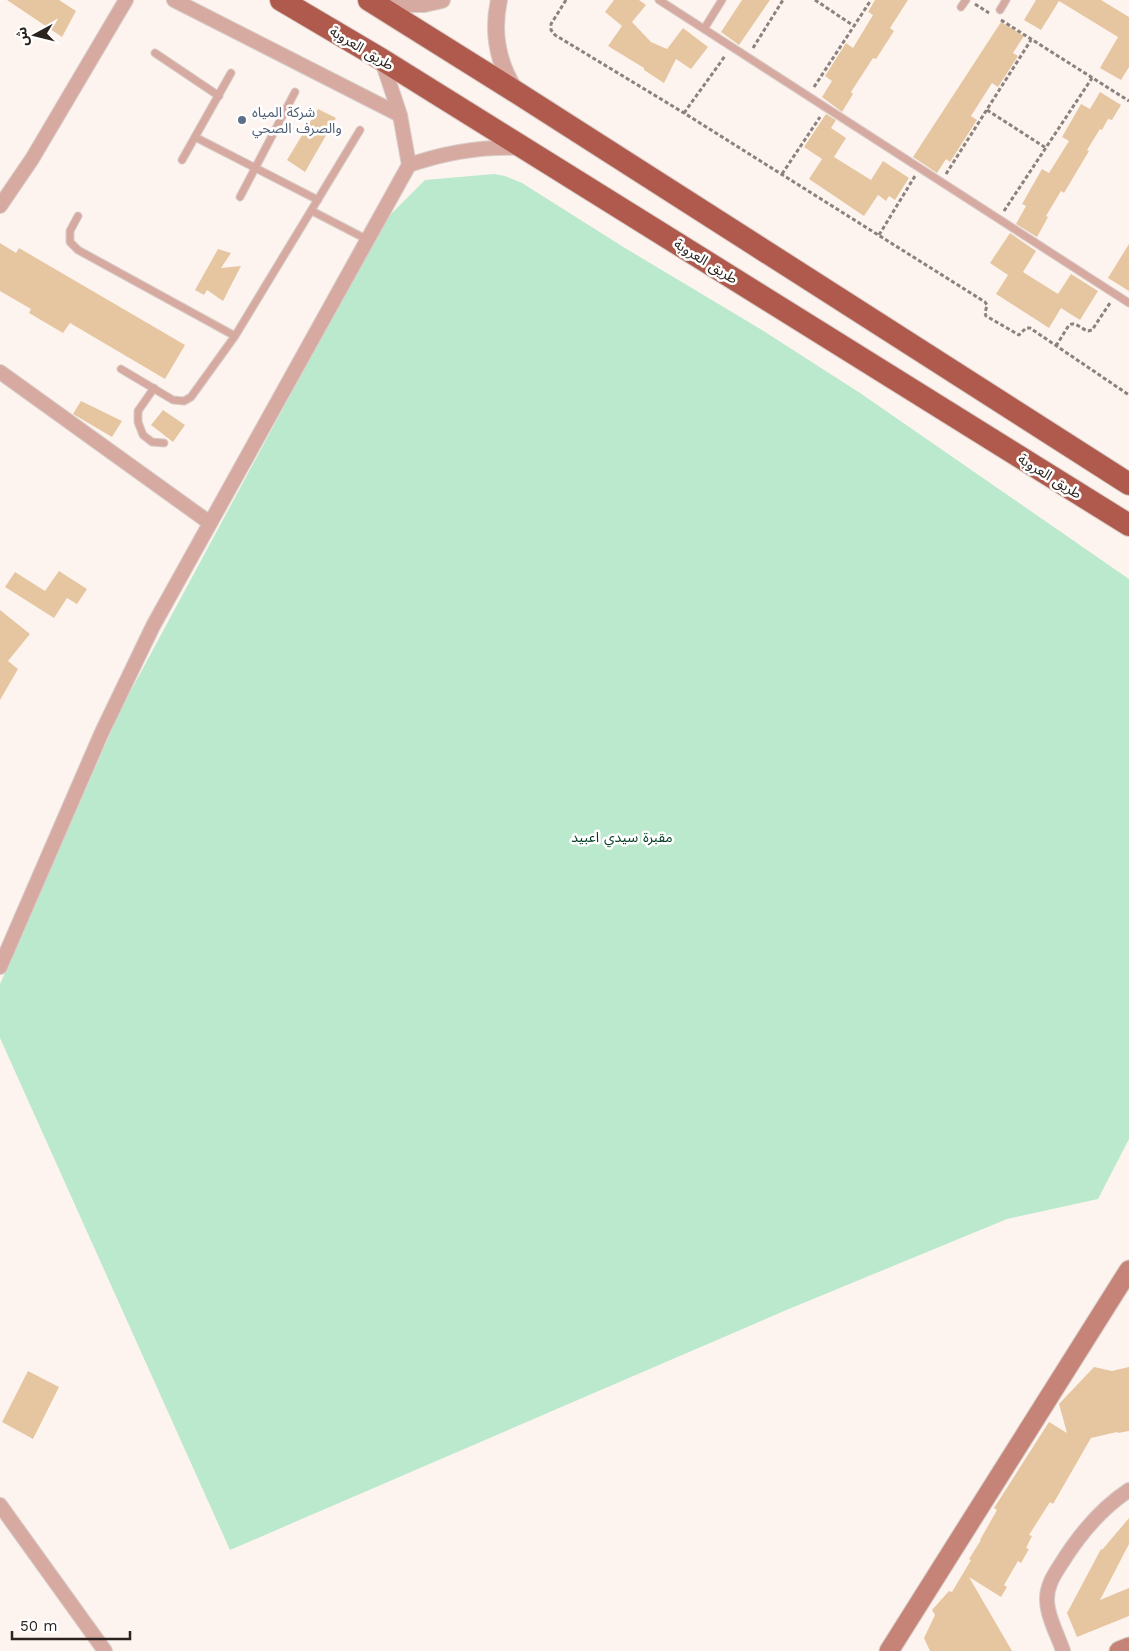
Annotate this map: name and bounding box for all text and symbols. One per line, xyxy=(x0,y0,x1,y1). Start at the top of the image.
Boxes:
north arrow xyxy=(10,10,60,60)
street label: طريق العروبة xyxy=(326,23,397,75)
text: ش xyxy=(13,26,31,47)
place label: شركة المياه والصرف الصحي xyxy=(252,104,342,139)
marker: شركة المياه والصرف الصحي xyxy=(236,114,248,126)
street label: طريق العروبة xyxy=(670,235,741,288)
street label: طريق العروبة xyxy=(1014,450,1085,503)
park label: مقبرة سيدي اعبيد xyxy=(571,829,673,848)
scale bar xyxy=(12,1608,130,1640)
text: 50 m xyxy=(20,1617,57,1635)

